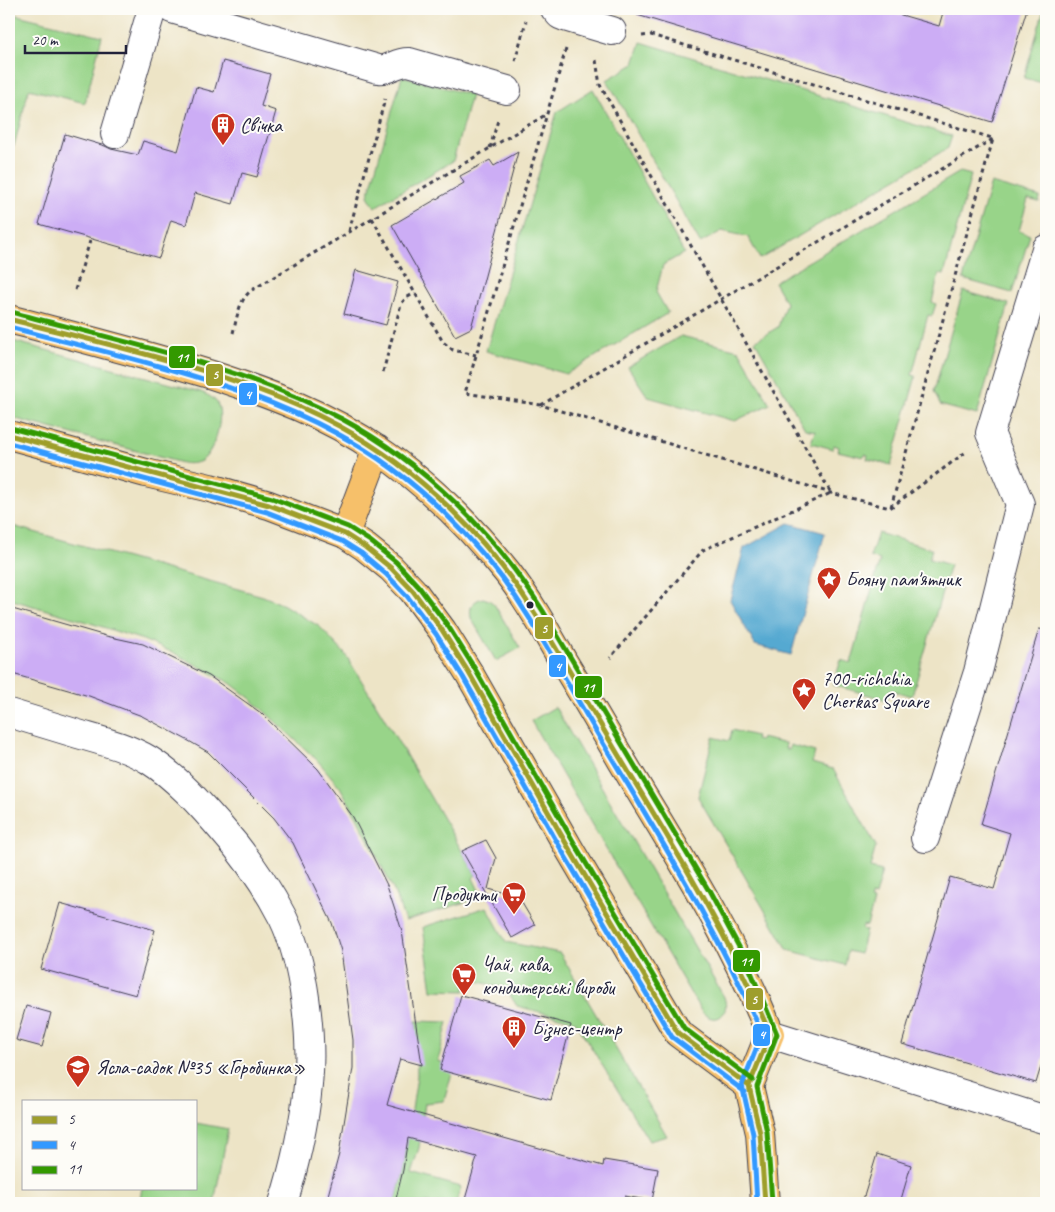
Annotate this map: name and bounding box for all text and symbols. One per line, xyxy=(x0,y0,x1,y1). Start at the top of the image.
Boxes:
scale bar xyxy=(25,22,126,54)
text: 20 m xyxy=(32,31,59,50)
building icon: Свічка xyxy=(210,112,236,146)
place label: Свічка xyxy=(240,113,283,138)
line badge: 11 xyxy=(168,345,196,369)
text: 11 xyxy=(176,349,190,366)
line badge: 5 xyxy=(205,363,224,387)
text: 5 xyxy=(212,366,220,383)
line badge: 4 xyxy=(238,382,258,406)
text: 4 xyxy=(245,386,253,403)
place icon: Бояну пам'ятник xyxy=(816,566,842,600)
place label: Бояну пам'ятник xyxy=(846,567,962,592)
unlabelled marker xyxy=(525,600,535,610)
line badge: 5 xyxy=(534,616,554,640)
text: 5 xyxy=(541,620,549,637)
line badge: 4 xyxy=(548,654,567,678)
text: 4 xyxy=(555,658,563,675)
place label: 700-richchia Cherkas Square xyxy=(822,666,930,714)
line badge: 11 xyxy=(574,675,603,699)
place icon: 700-richchia Cherkas Square xyxy=(791,677,817,711)
text: 11 xyxy=(582,679,596,696)
supermarket icon: Продукти xyxy=(501,881,527,915)
place label: Продукти xyxy=(432,882,498,907)
line badge: 11 xyxy=(732,949,761,973)
place label: Чай, кава, кондитерські вироби xyxy=(482,952,616,1000)
text: 11 xyxy=(740,953,754,970)
supermarket icon: Чай, кава, кондитерські вироби xyxy=(451,962,477,996)
line badge: 5 xyxy=(745,987,764,1011)
text: 5 xyxy=(751,991,759,1008)
building icon: Бізнес-центр xyxy=(501,1015,527,1049)
place label: Бізнес-центр xyxy=(532,1016,623,1042)
line badge: 4 xyxy=(752,1023,771,1047)
text: 4 xyxy=(759,1026,767,1043)
school or university icon: Ясла-садок №35 «Горобинка» xyxy=(65,1054,91,1088)
place label: Ясла-садок №35 «Горобинка» xyxy=(96,1055,305,1080)
legend xyxy=(22,1100,198,1190)
text: 5 xyxy=(68,1110,76,1129)
text: 4 xyxy=(68,1136,76,1155)
text: 11 xyxy=(68,1160,83,1179)

